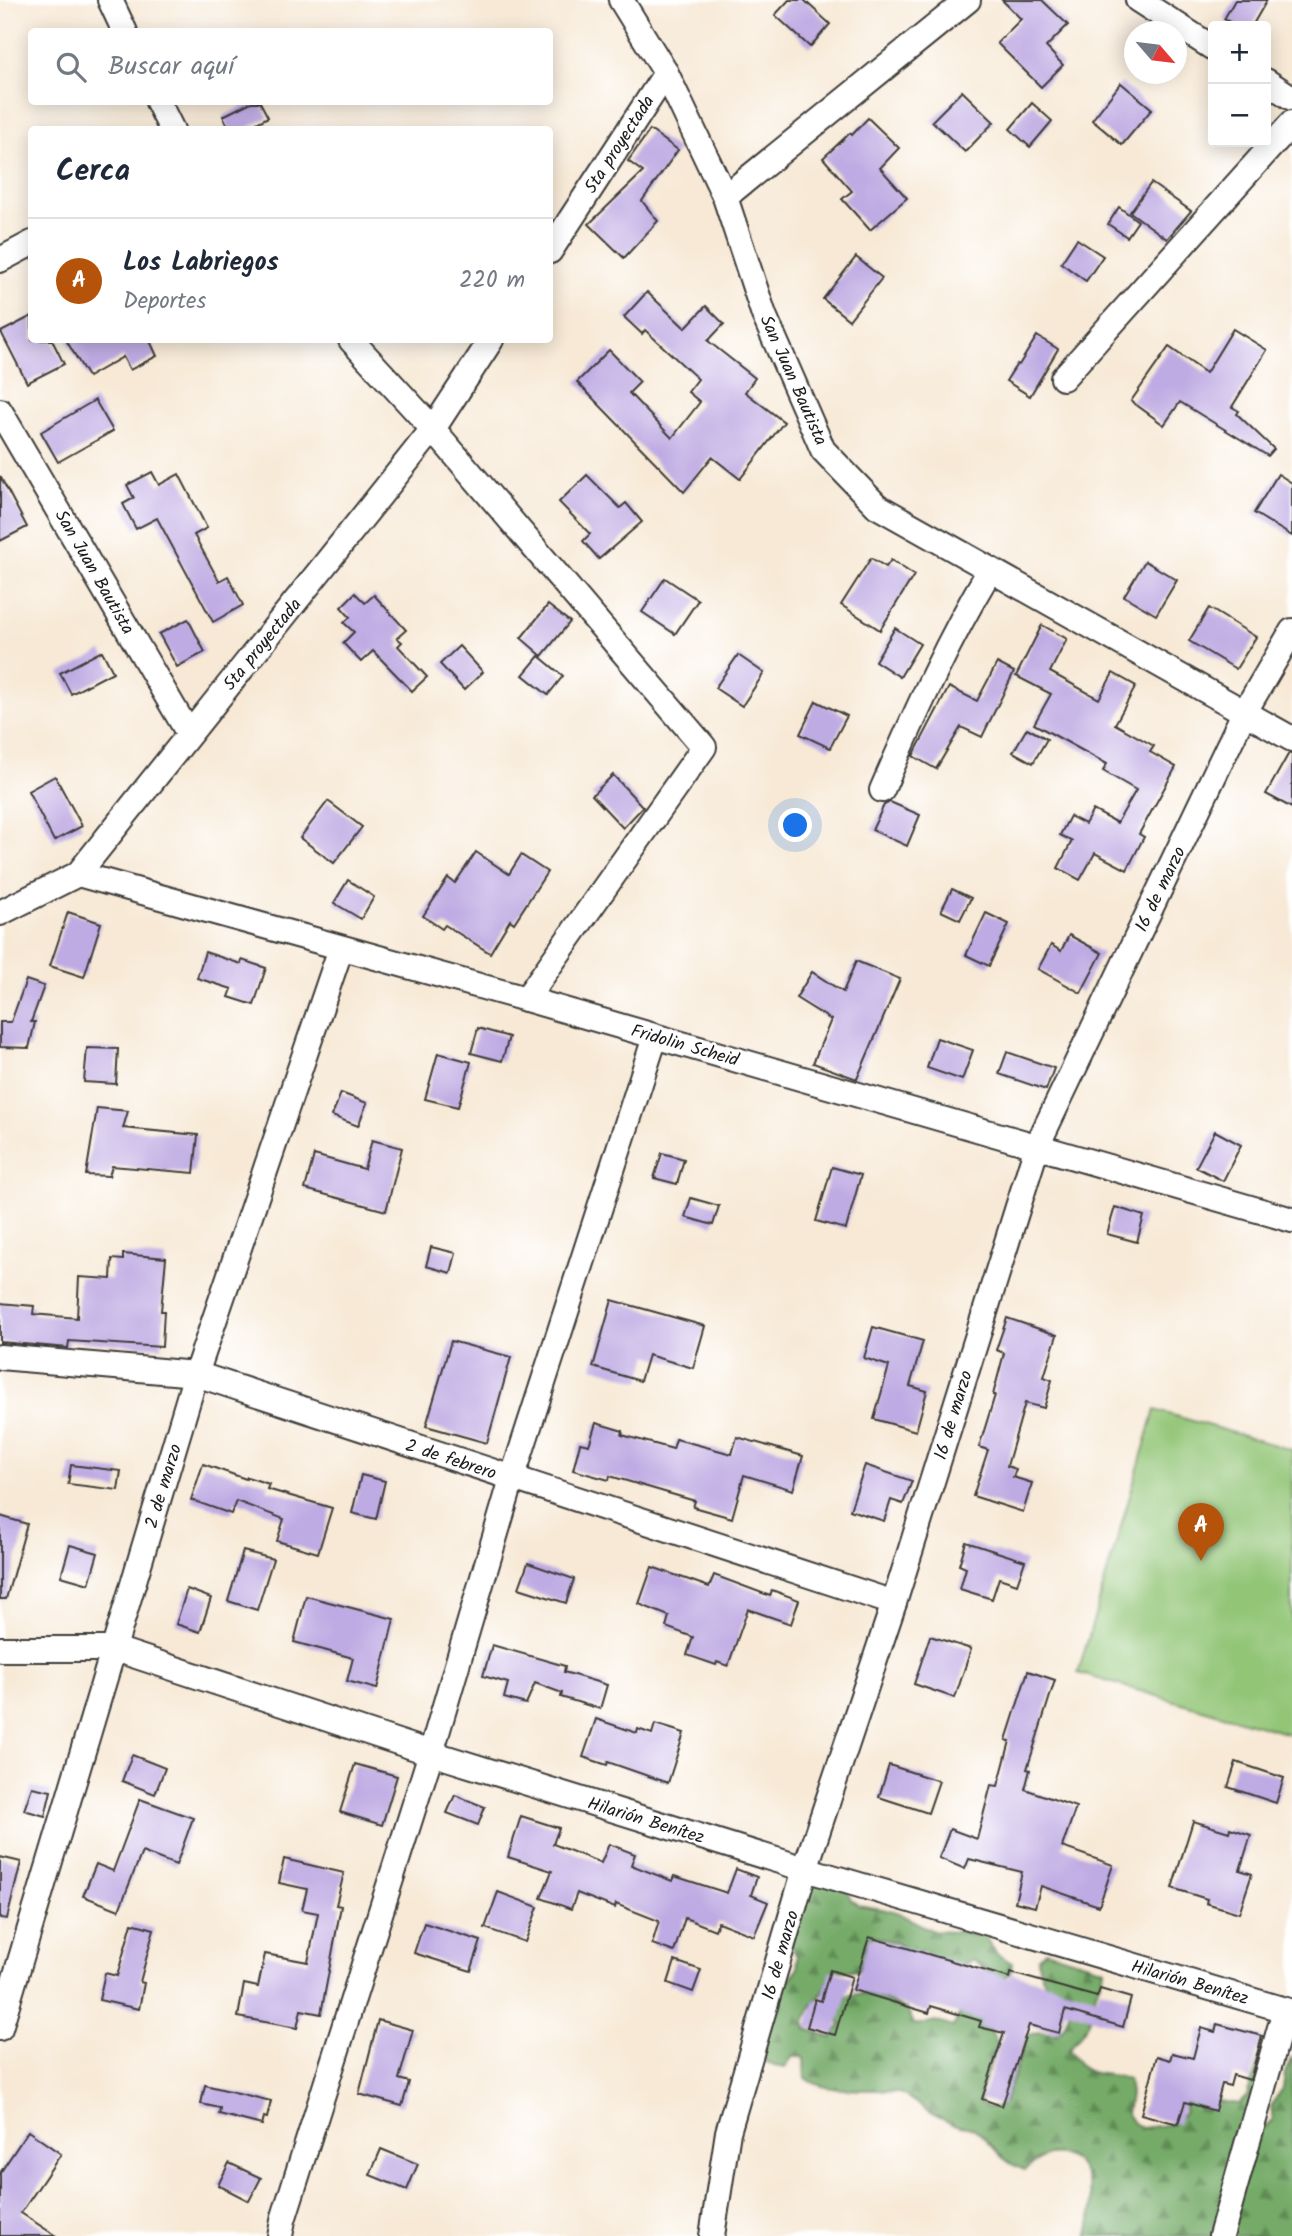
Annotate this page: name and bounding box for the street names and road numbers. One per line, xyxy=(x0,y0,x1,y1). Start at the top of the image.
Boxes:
street label: 5ta proyectada xyxy=(577,90,663,200)
street label: San Juan Bautista xyxy=(751,311,834,450)
street label: San Juan Bautista xyxy=(46,505,141,641)
street label: 5ta proyectada xyxy=(217,592,310,698)
street label: 16 de marzo xyxy=(1128,842,1195,937)
street label: Fridolin Scheid xyxy=(627,1017,743,1076)
street label: 16 de marzo xyxy=(927,1367,982,1464)
street label: 2 de febrero xyxy=(401,1432,500,1489)
street label: 2 de marzo xyxy=(138,1441,191,1532)
street label: Hilarión Benítez xyxy=(584,1790,708,1853)
street label: 16 de marzo xyxy=(755,1907,808,2004)
street label: Hilarión Benítez xyxy=(1128,1953,1252,2014)

